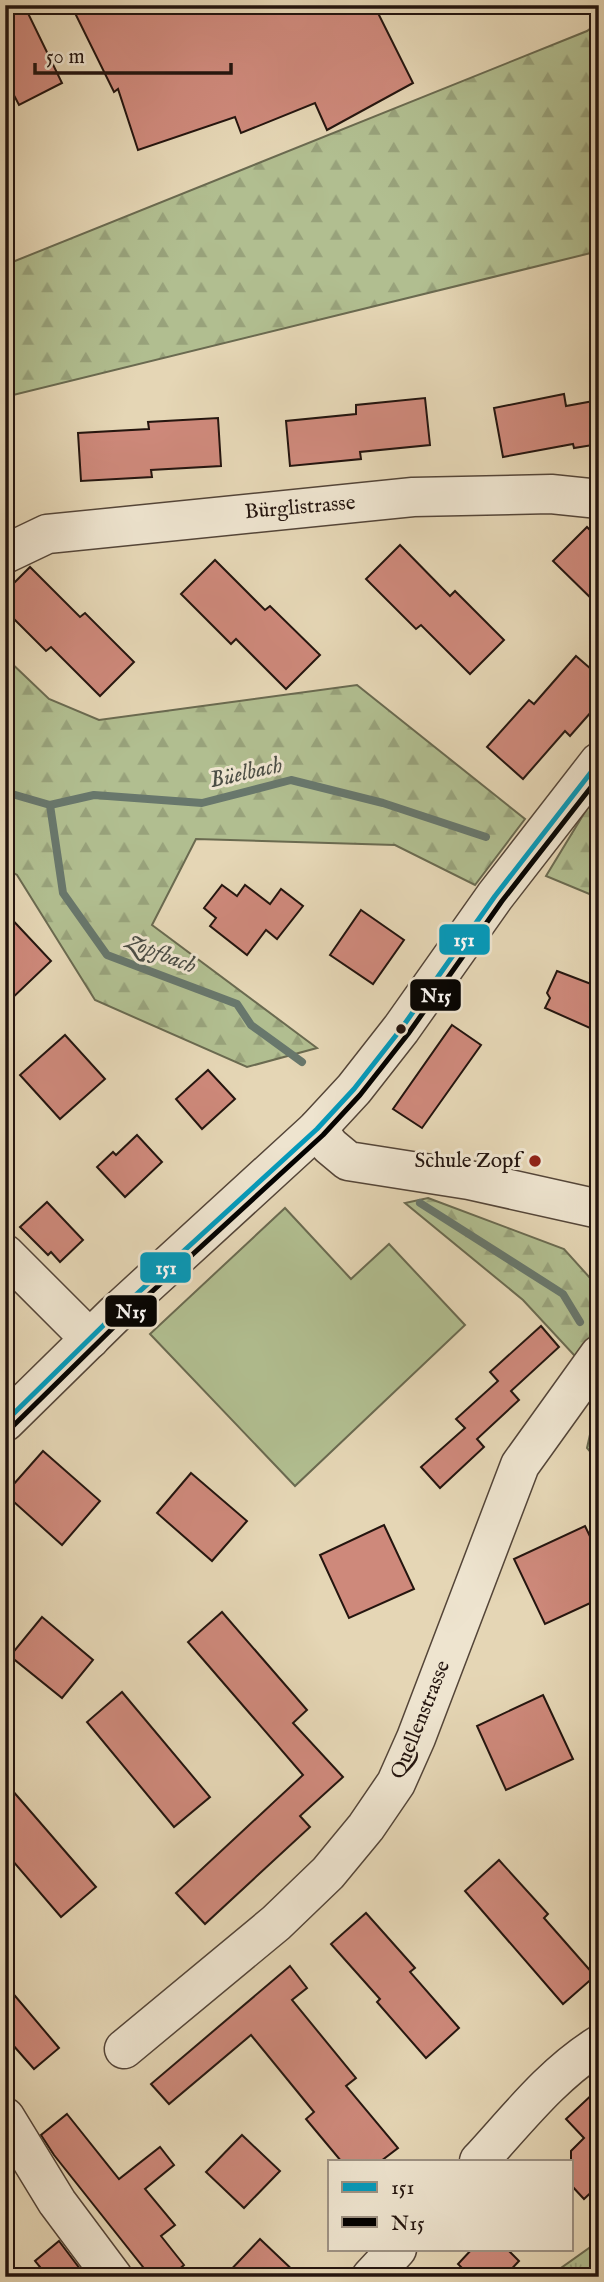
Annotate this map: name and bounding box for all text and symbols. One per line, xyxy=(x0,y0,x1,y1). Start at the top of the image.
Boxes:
scale bar xyxy=(35,32,231,76)
text: 50 m xyxy=(46,44,85,71)
street label: Bürglistrasse xyxy=(244,490,357,526)
water label: Büelbach xyxy=(207,751,285,795)
line badge: 151 xyxy=(438,923,491,956)
water label: Zopfbach xyxy=(119,927,201,982)
text: 151 xyxy=(453,929,475,953)
line badge: N15 xyxy=(409,978,462,1012)
text: N15 xyxy=(420,985,451,1009)
unlabelled marker xyxy=(394,1022,408,1036)
place label: Schule Zopf xyxy=(414,1148,524,1175)
marker: Schule Zopf xyxy=(527,1153,543,1169)
line badge: 151 xyxy=(139,1251,192,1284)
text: 151 xyxy=(155,1257,177,1281)
line badge: N15 xyxy=(104,1294,158,1328)
text: N15 xyxy=(115,1301,146,1325)
street label: Quellenstrasse xyxy=(385,1656,457,1783)
legend xyxy=(328,2160,572,2250)
text: 151 xyxy=(391,2175,414,2202)
text: N15 xyxy=(391,2211,425,2238)

